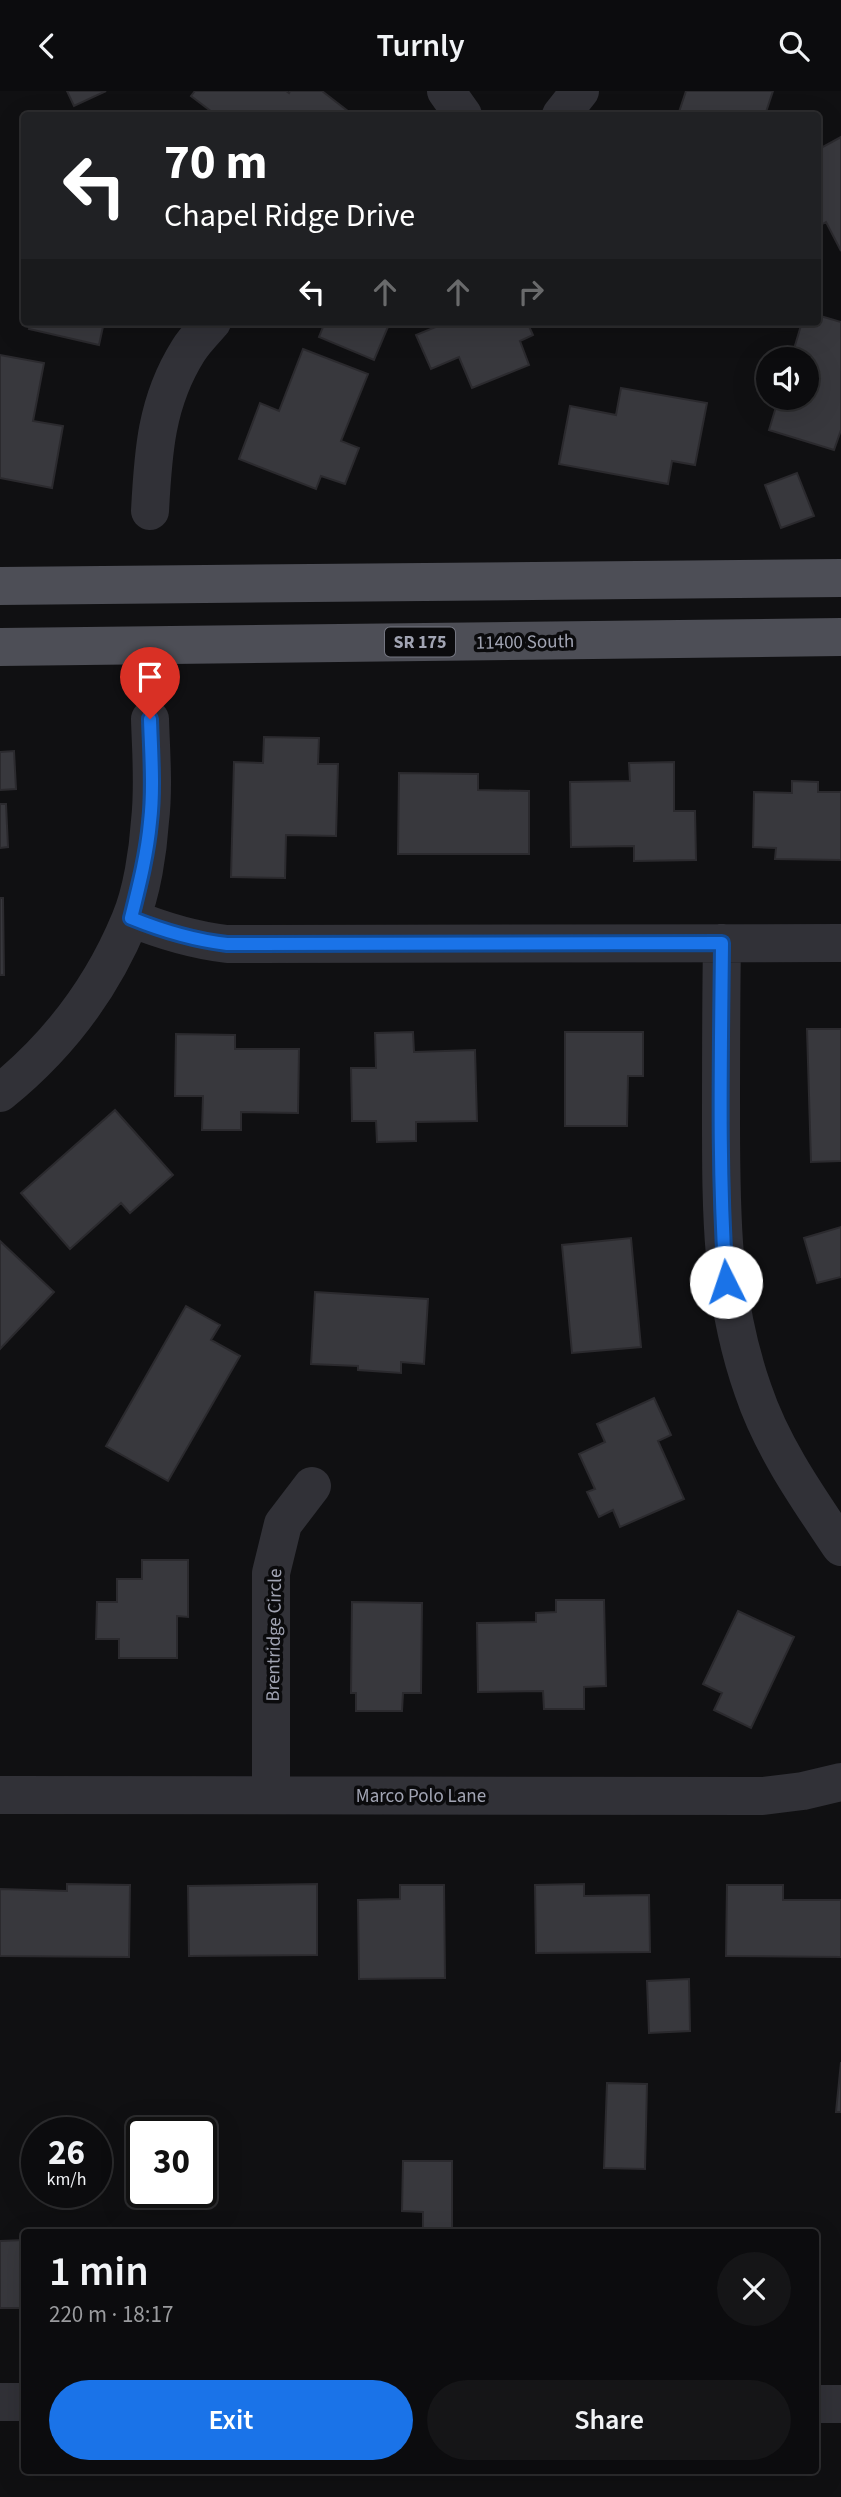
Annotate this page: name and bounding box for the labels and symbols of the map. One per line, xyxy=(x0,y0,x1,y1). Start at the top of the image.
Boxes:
road number: SR 175 xyxy=(385,627,455,657)
street label: 11400 South xyxy=(476,628,575,657)
pin xyxy=(120,647,180,719)
position arrow xyxy=(689,1245,763,1319)
street label: Brentridge Circle xyxy=(260,1568,289,1702)
street label: Marco Polo Lane xyxy=(356,1783,486,1810)
speed limit sign: 30 xyxy=(126,2117,217,2208)

